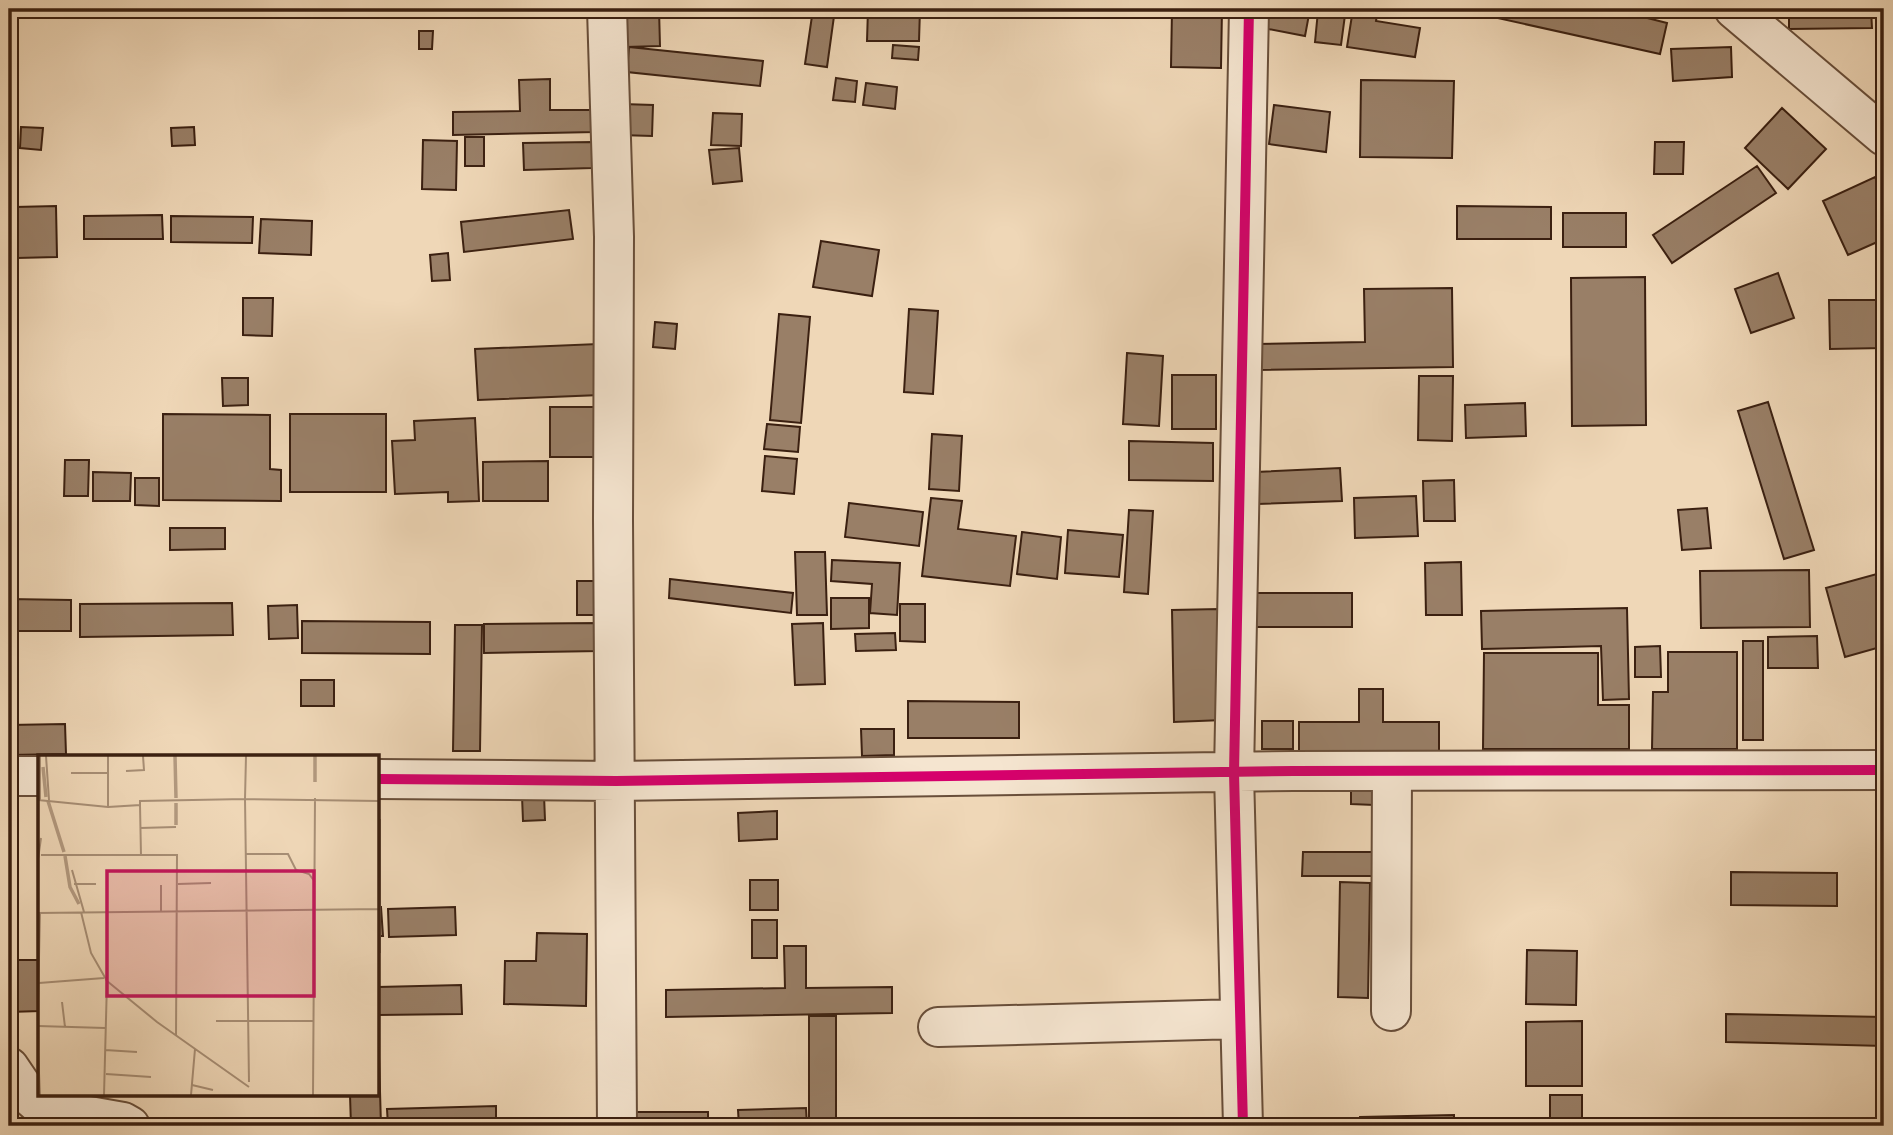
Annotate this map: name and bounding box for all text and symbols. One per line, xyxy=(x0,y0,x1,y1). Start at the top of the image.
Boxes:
inset map xyxy=(38,755,380,1096)

